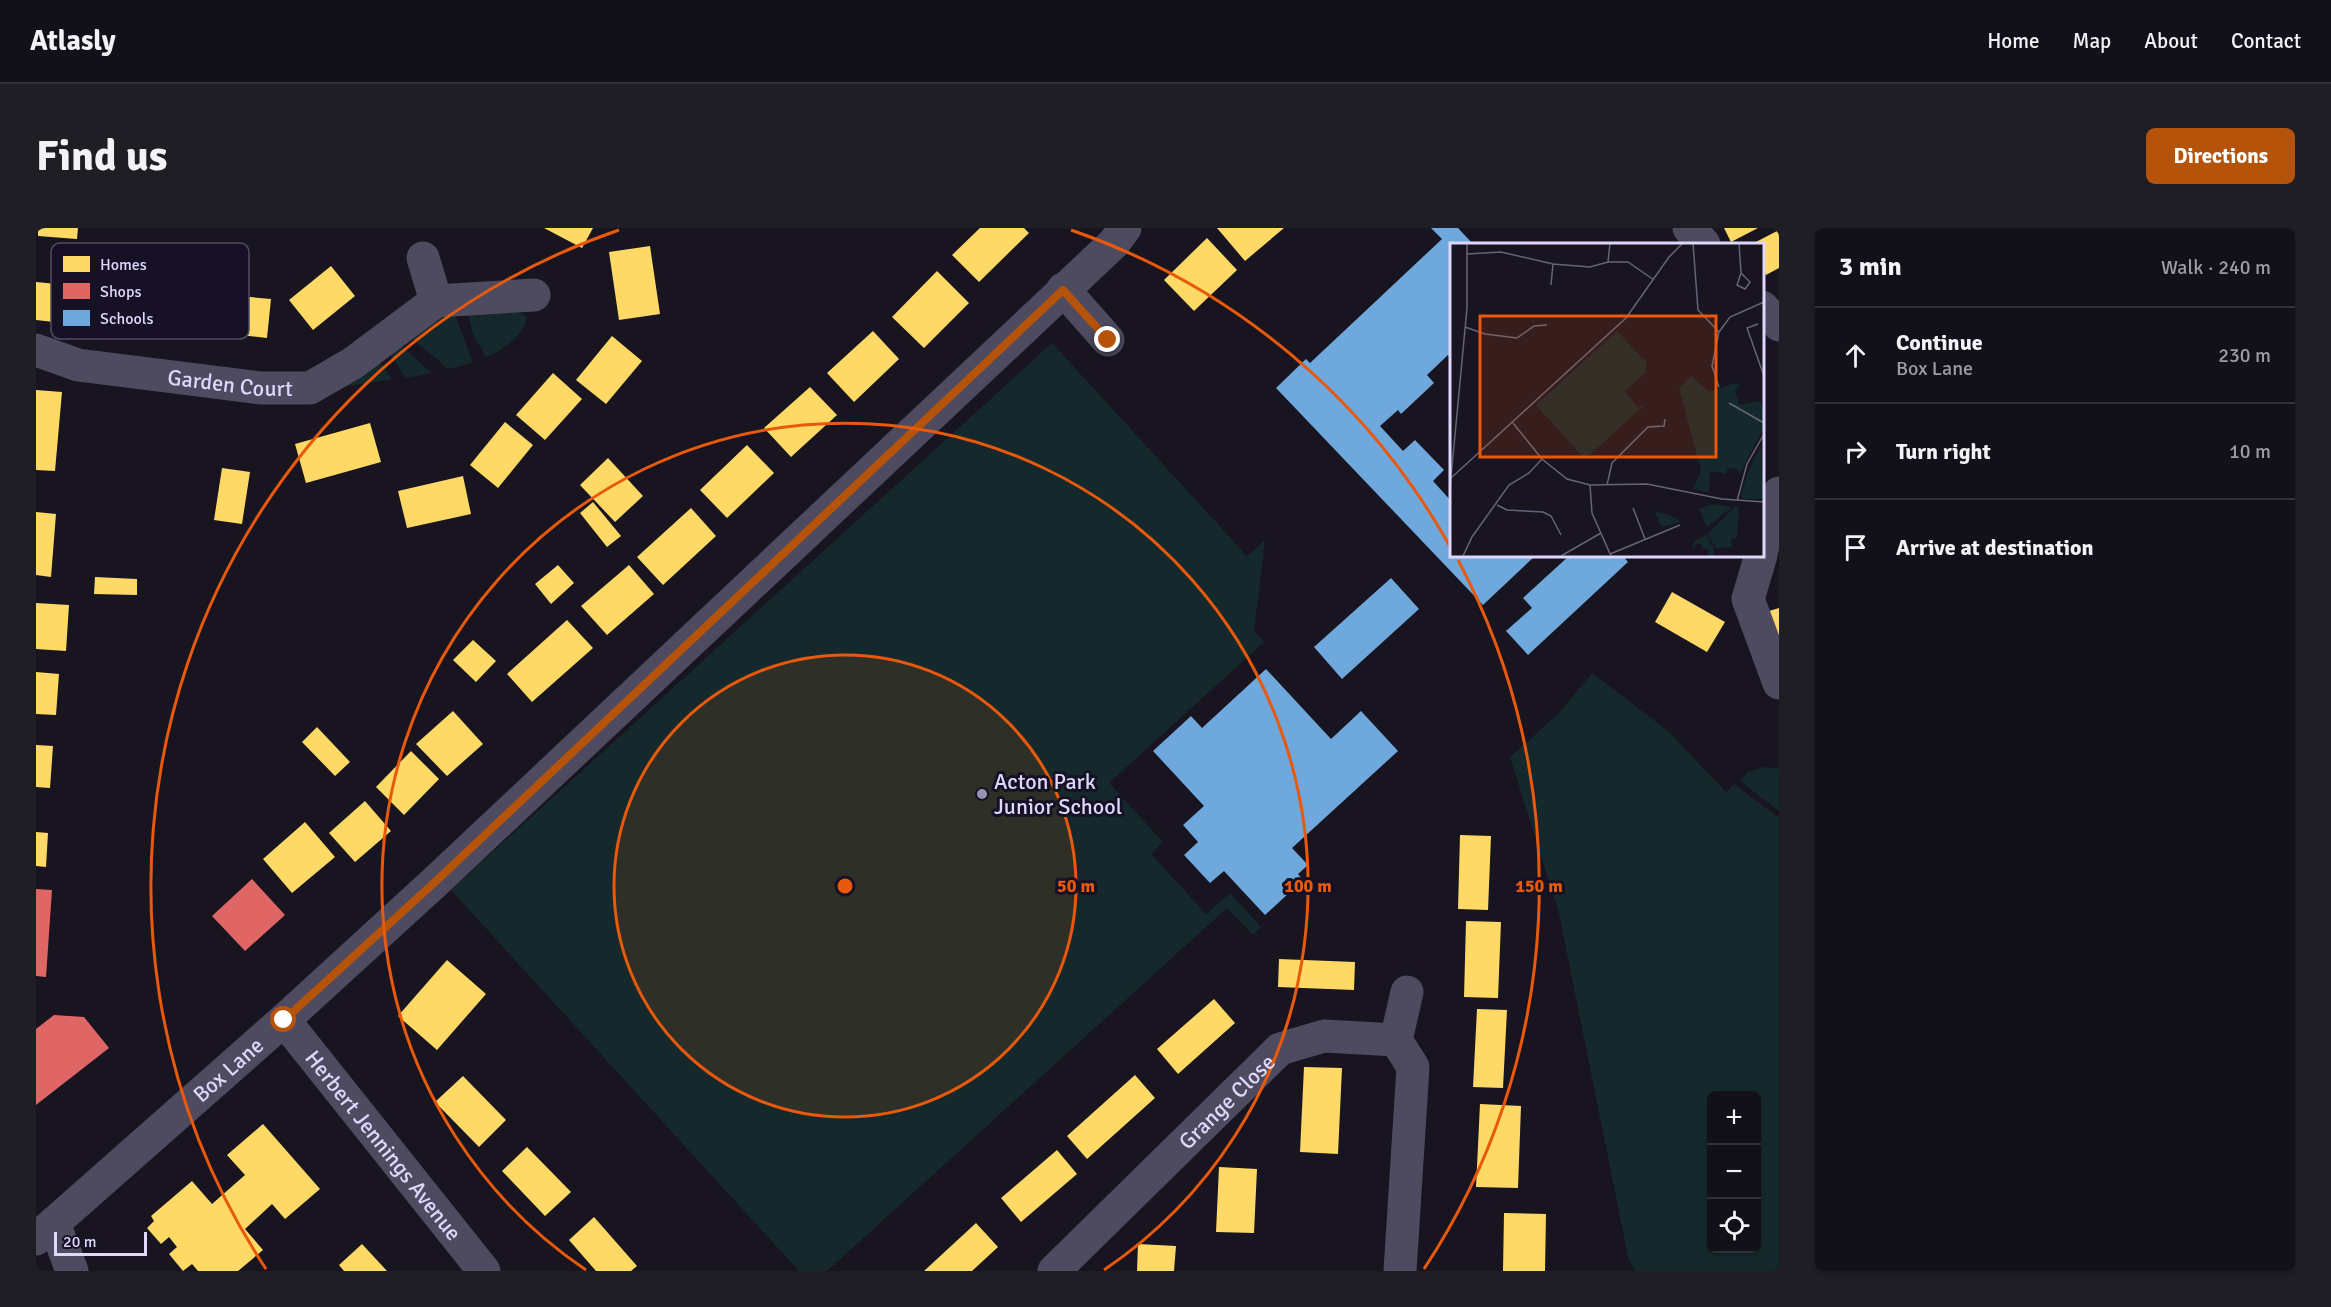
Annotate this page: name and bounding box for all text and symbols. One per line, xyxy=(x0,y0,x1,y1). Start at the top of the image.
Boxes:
text: Atlasly xyxy=(30,24,116,58)
text: Home xyxy=(1987,28,2040,54)
text: Map xyxy=(2073,28,2111,54)
text: About xyxy=(2144,28,2198,54)
text: Contact xyxy=(2231,28,2301,54)
button: Directions xyxy=(2146,128,2295,184)
text: Find us xyxy=(36,131,167,182)
legend xyxy=(51,243,249,339)
inset map xyxy=(1450,243,1764,556)
text: 3 min xyxy=(1839,251,1902,283)
text: Homes xyxy=(100,255,147,275)
text: Walk · 240 m xyxy=(2161,255,2271,280)
text: Shops xyxy=(100,282,141,302)
text: Schools xyxy=(100,309,153,329)
route end xyxy=(1094,326,1120,352)
text: Continue xyxy=(1896,329,1983,356)
icon: ahead xyxy=(1839,339,1872,372)
text: 230 m xyxy=(2218,343,2271,368)
text: Box Lane xyxy=(1896,356,1973,381)
street label: Garden Court xyxy=(166,363,293,402)
icon: right xyxy=(1839,435,1872,468)
text: Turn right xyxy=(1896,438,1991,465)
text: 10 m xyxy=(2229,439,2271,464)
icon: arrive xyxy=(1839,531,1872,564)
text: Arrive at destination xyxy=(1896,534,2093,561)
place label: Acton Park Junior School xyxy=(994,768,1122,820)
marker: Acton Park Junior School xyxy=(975,787,989,801)
text: 50 m xyxy=(1057,875,1095,897)
text: 100 m xyxy=(1284,875,1332,897)
text: 150 m xyxy=(1515,875,1563,897)
centre of rings xyxy=(835,876,855,896)
route start xyxy=(270,1006,296,1032)
street label: Box Lane xyxy=(187,1031,269,1108)
street label: Herbert Jennings Avenue xyxy=(300,1045,468,1246)
street label: Grange Close xyxy=(1173,1048,1280,1155)
map controls xyxy=(1707,1091,1761,1253)
button: + xyxy=(1707,1091,1761,1145)
button: − xyxy=(1707,1145,1761,1199)
button: locate xyxy=(1707,1199,1761,1253)
scale bar xyxy=(54,1229,147,1256)
text: 20 m xyxy=(63,1232,97,1252)

